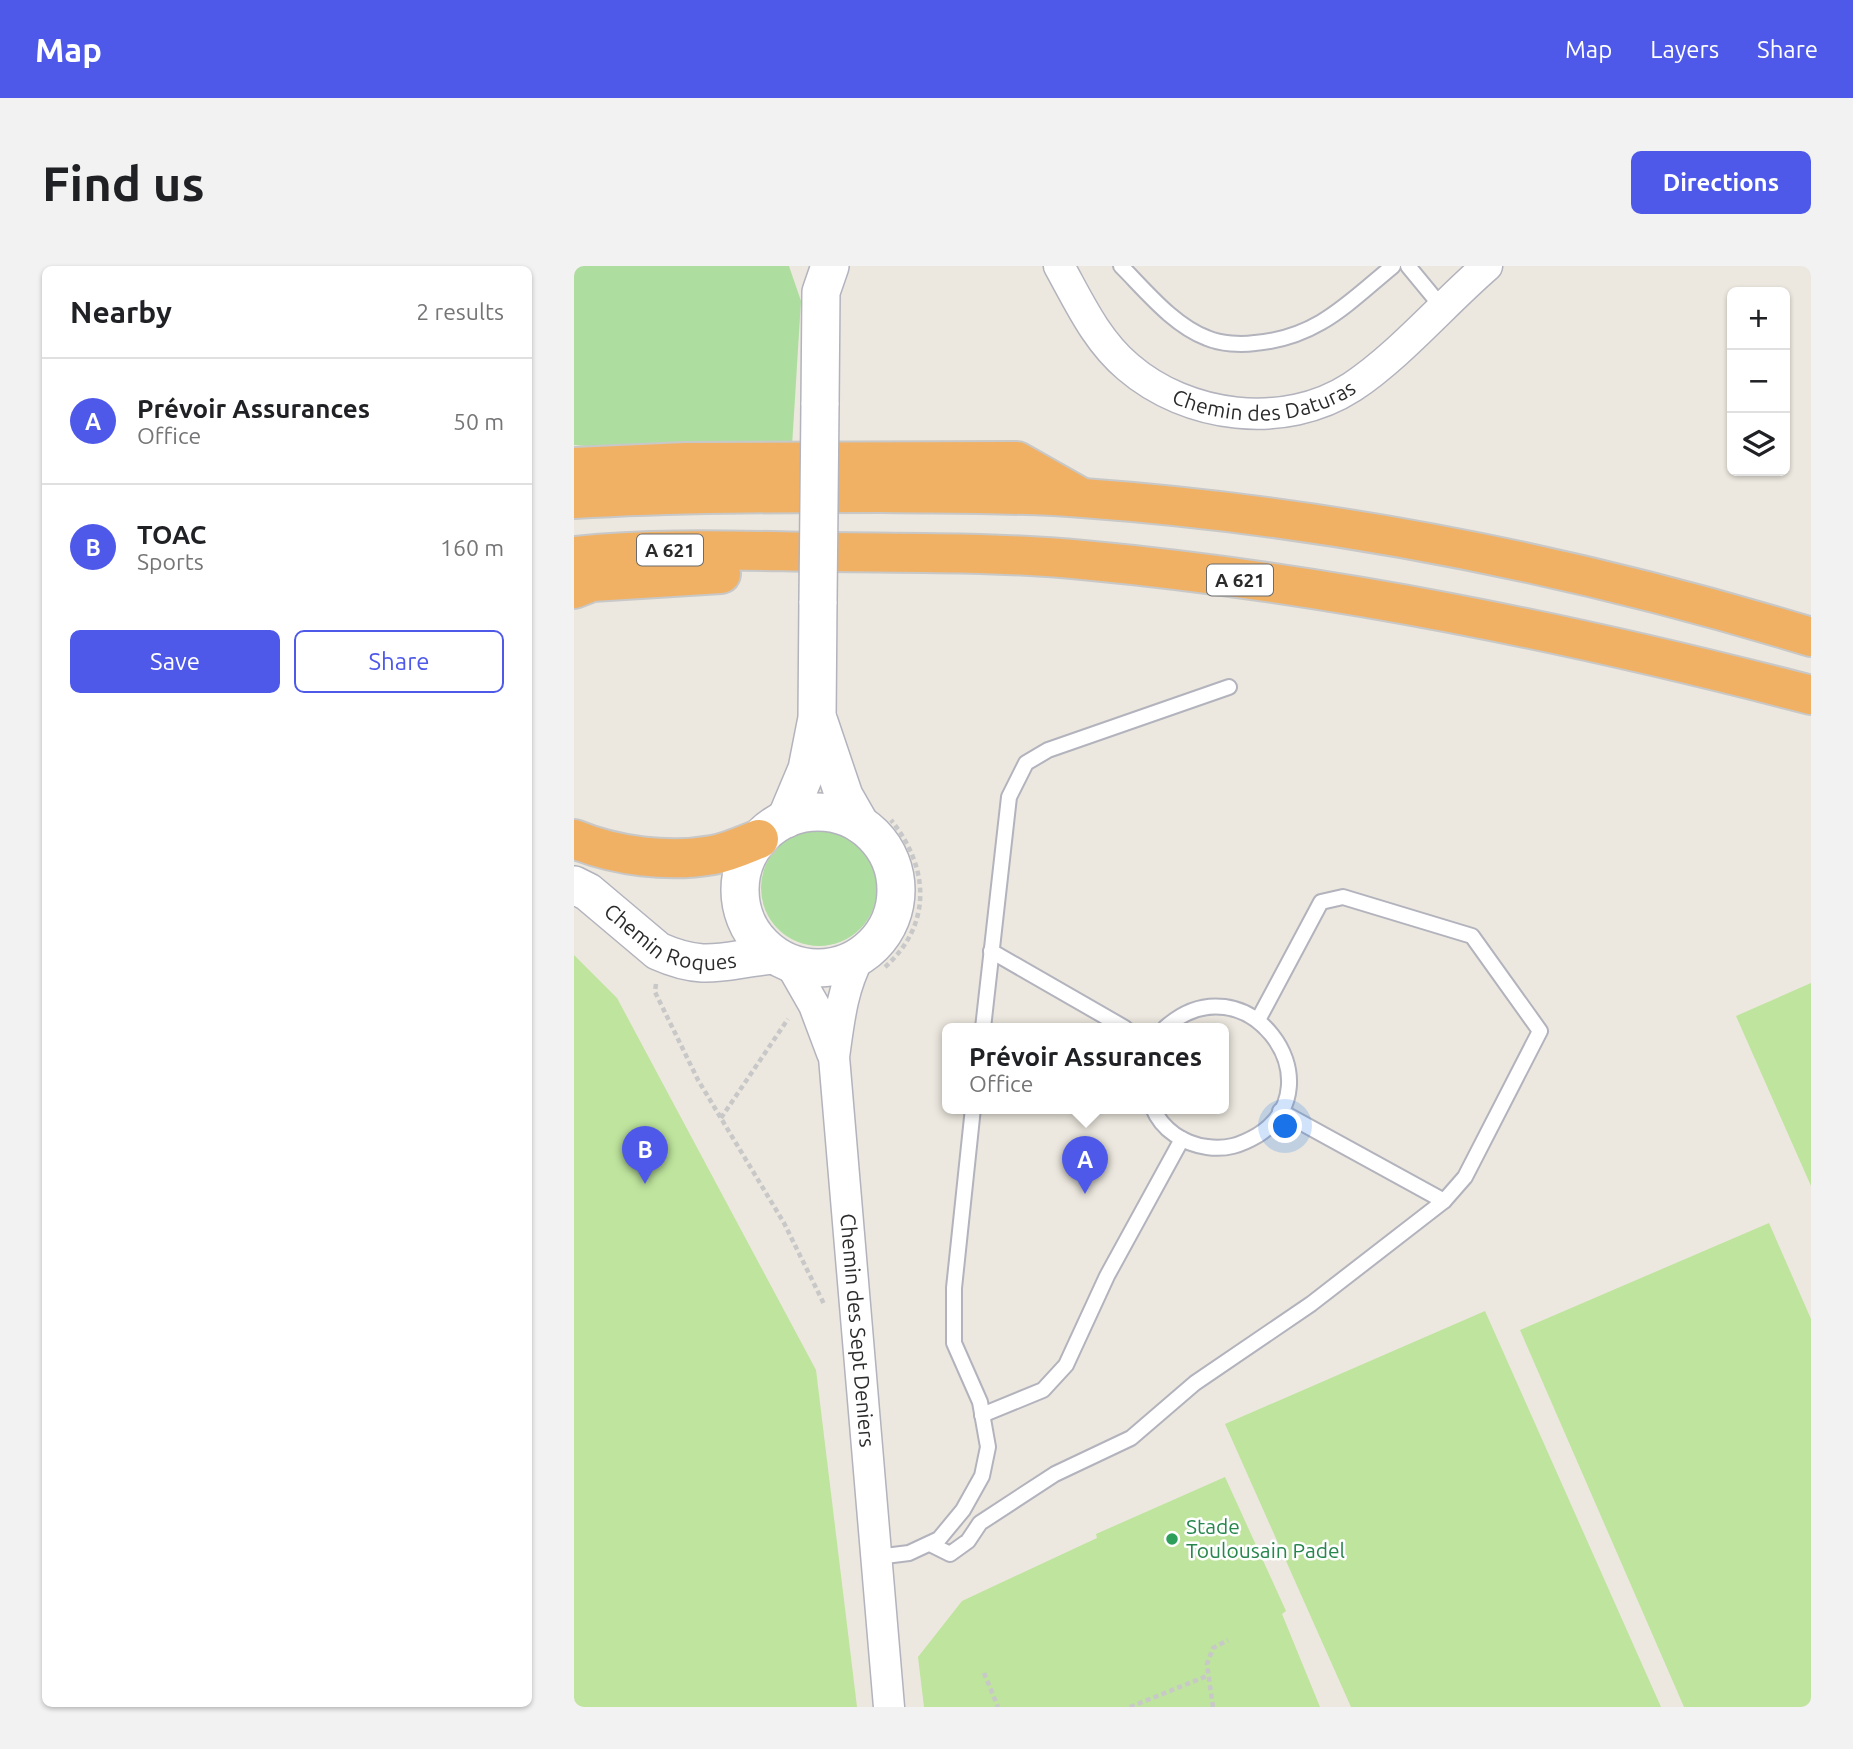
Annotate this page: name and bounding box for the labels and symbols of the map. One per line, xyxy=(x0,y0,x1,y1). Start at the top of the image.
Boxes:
street label: Chemin des Daturas xyxy=(1169,375,1359,425)
road number: A 621 xyxy=(637,534,703,566)
road number: A 621 xyxy=(1207,564,1273,596)
street label: Chemin Roques xyxy=(600,898,738,974)
your location xyxy=(1268,1109,1302,1143)
pin: B xyxy=(622,1126,668,1184)
pin: A xyxy=(1062,1136,1108,1194)
street label: Chemin des Sept Deniers xyxy=(836,1212,880,1448)
place label: Stade Toulousain Padel xyxy=(1186,1514,1345,1562)
marker: Stade Toulousain Padel xyxy=(1164,1531,1180,1547)

